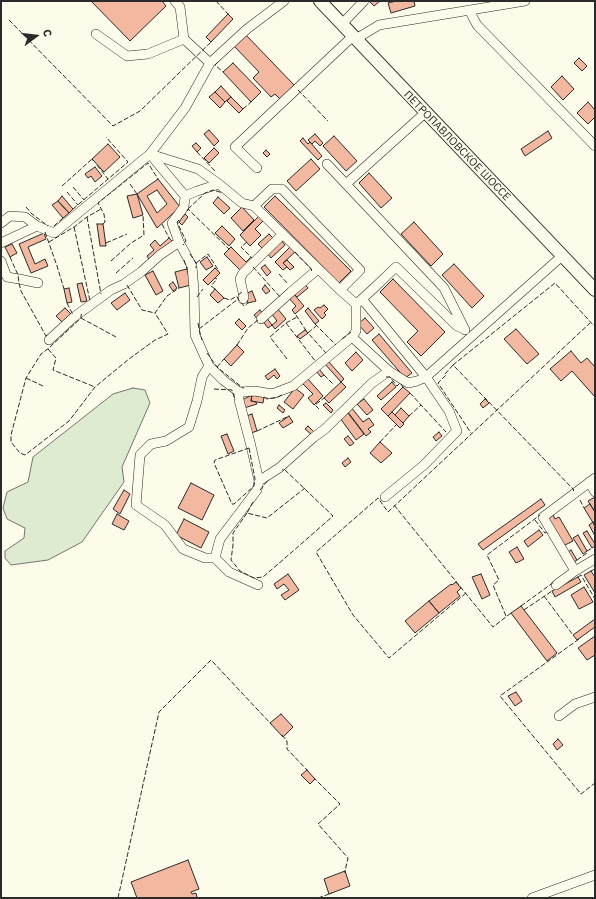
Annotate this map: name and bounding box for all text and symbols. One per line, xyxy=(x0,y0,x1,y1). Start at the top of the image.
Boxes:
north arrow xyxy=(16,16,56,56)
text: С xyxy=(40,28,55,38)
street label: ПЕТРОПАВЛОВСКОЕ ШОССЕ xyxy=(401,88,513,204)

